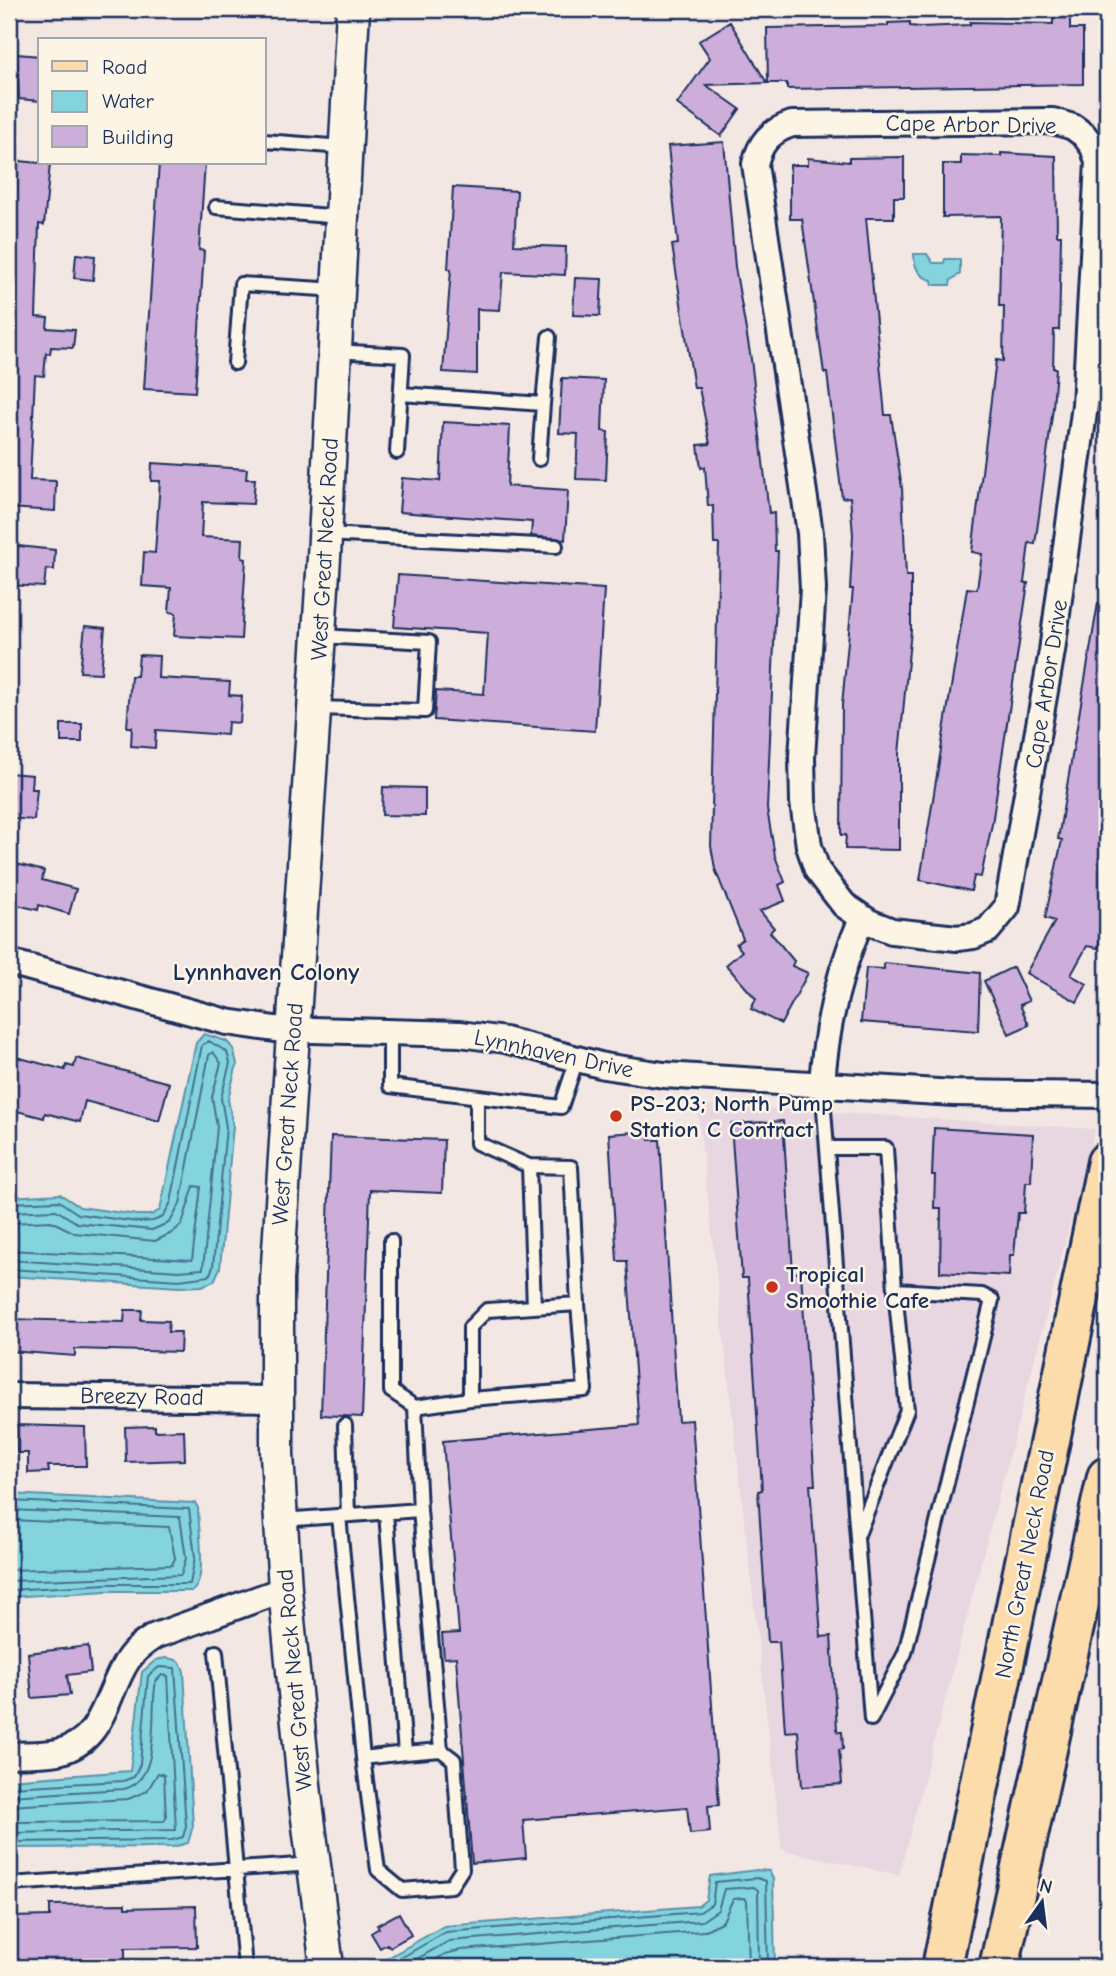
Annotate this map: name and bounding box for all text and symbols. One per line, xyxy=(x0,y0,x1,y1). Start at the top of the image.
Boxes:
legend xyxy=(38,38,266,164)
text: Road xyxy=(102,55,147,79)
text: Water xyxy=(102,89,155,113)
street label: Cape Arbor Drive xyxy=(885,110,1057,139)
text: Building xyxy=(102,125,174,149)
street label: West Great Neck Road xyxy=(305,437,344,661)
street label: Cape Arbor Drive xyxy=(1020,598,1073,770)
district label: Lynnhaven Colony xyxy=(173,958,359,986)
street label: West Great Neck Road xyxy=(266,1002,309,1226)
street label: Lynnhaven Drive xyxy=(472,1023,636,1084)
place label: PS-203; North Pump Station C Contract xyxy=(630,1090,833,1143)
marker: PS-203; North Pump Station C Contract xyxy=(608,1108,624,1124)
place label: Tropical Smoothie Cafe xyxy=(786,1261,929,1314)
marker: Tropical Smoothie Cafe xyxy=(764,1279,780,1295)
street label: Breezy Road xyxy=(80,1382,204,1411)
street label: North Great Neck Road xyxy=(989,1448,1060,1681)
street label: West Great Neck Road xyxy=(271,1568,318,1792)
north arrow xyxy=(1007,1868,1078,1938)
text: N xyxy=(1037,1874,1055,1899)

